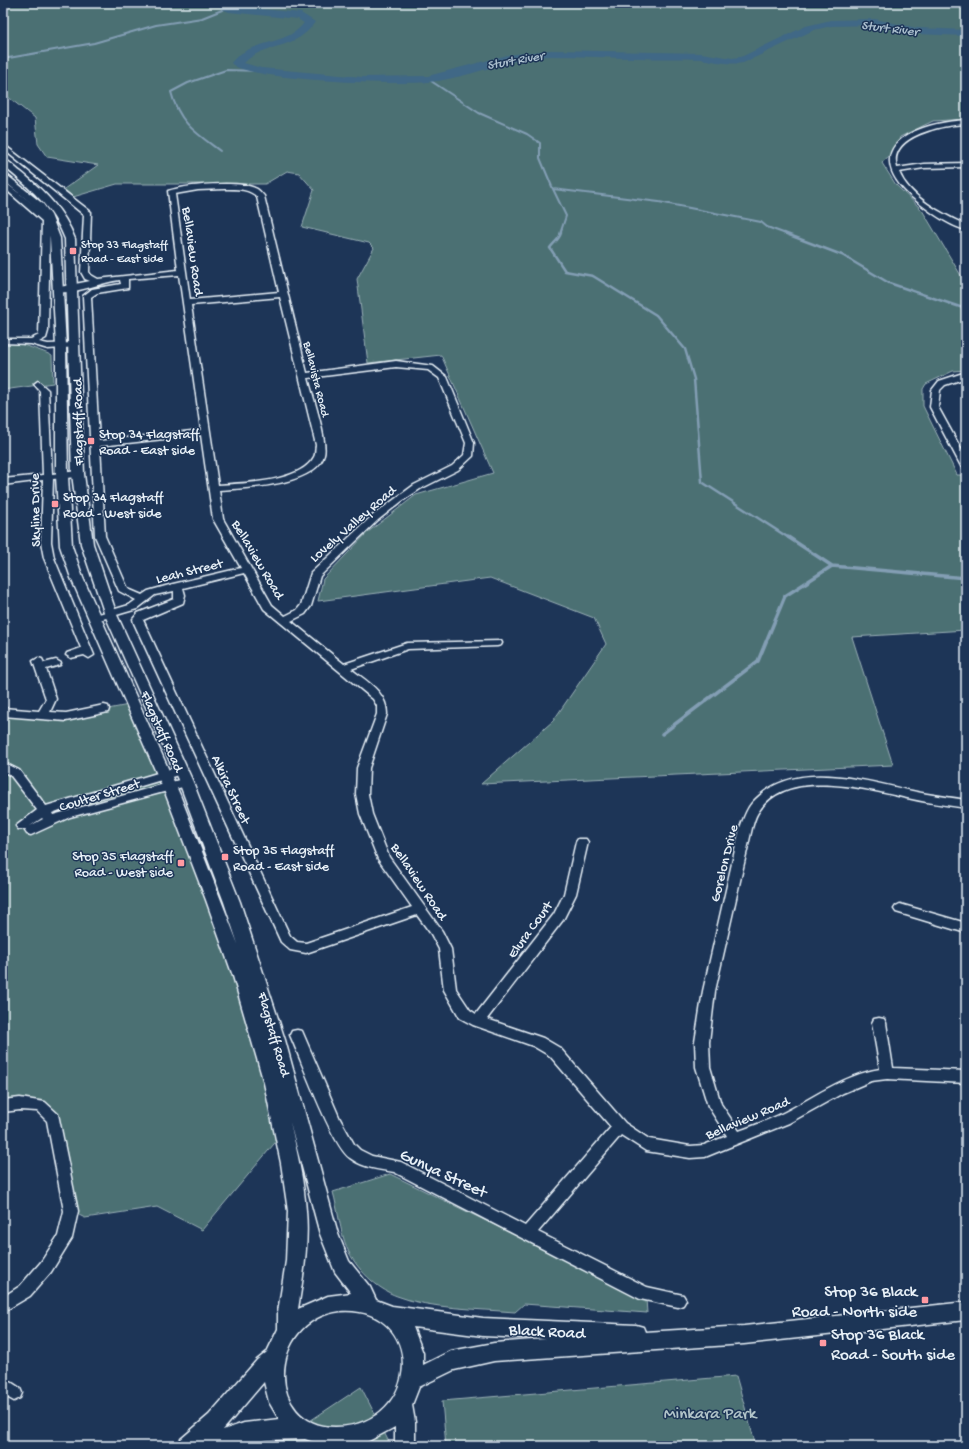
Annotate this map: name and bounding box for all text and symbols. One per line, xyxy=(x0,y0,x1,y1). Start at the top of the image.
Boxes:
water label: Sturt River xyxy=(860,19,921,41)
water label: Sturt River xyxy=(486,49,547,74)
street label: Bellaview Road xyxy=(177,205,206,299)
place label: Stop 33 Flagstaff Road - East side xyxy=(81,239,169,267)
marker: Stop 33 Flagstaff Road - East side xyxy=(68,246,78,256)
street label: Bellavista Road xyxy=(299,339,331,420)
street label: Flagstaff Road xyxy=(70,376,89,467)
place label: Stop 34 Flagstaff Road - East side xyxy=(99,427,201,460)
marker: Stop 34 Flagstaff Road - East side xyxy=(86,436,96,446)
street label: Skyline Drive xyxy=(27,472,46,547)
street label: Lovely Valley Road xyxy=(307,482,402,567)
place label: Stop 34 Flagstaff Road - West side xyxy=(63,490,165,523)
marker: Stop 34 Flagstaff Road - West side xyxy=(50,499,60,509)
street label: Bellaview Road xyxy=(226,517,288,605)
street label: Leah Street xyxy=(154,556,226,589)
street label: Flagstaff Road xyxy=(135,688,187,777)
street label: Alkira Street xyxy=(206,753,254,828)
street label: Coulter Street xyxy=(58,776,143,817)
street label: Gorelon Drive xyxy=(708,822,743,904)
street label: Bellaview Road xyxy=(385,840,451,926)
place label: Stop 35 Flagstaff Road - East side xyxy=(233,843,336,876)
place label: Stop 35 Flagstaff Road - West side xyxy=(72,849,175,882)
marker: Stop 35 Flagstaff Road - East side xyxy=(220,852,230,862)
marker: Stop 35 Flagstaff Road - West side xyxy=(176,858,186,868)
street label: Elura Court xyxy=(505,898,558,962)
street label: Flagstaff Road xyxy=(252,990,293,1081)
street label: Bellaview Road xyxy=(703,1093,794,1145)
street label: Gunya Street xyxy=(396,1146,491,1205)
place label: Stop 36 Black Road - North side xyxy=(792,1283,918,1323)
marker: Stop 36 Black Road - North side xyxy=(920,1295,930,1305)
street label: Black Road xyxy=(507,1321,588,1345)
place label: Stop 36 Black Road - South side xyxy=(831,1326,955,1366)
marker: Stop 36 Black Road - South side xyxy=(818,1338,828,1348)
park label: Minkara Park xyxy=(664,1405,758,1425)

